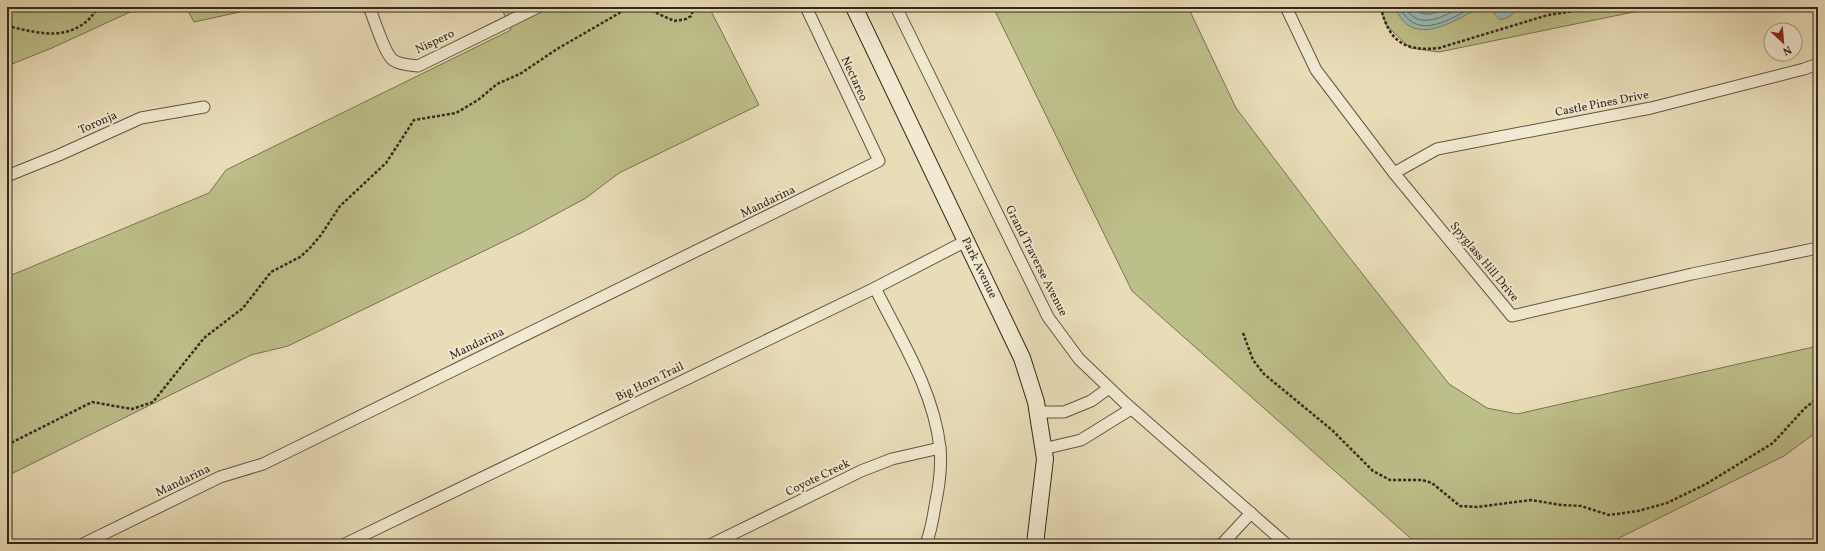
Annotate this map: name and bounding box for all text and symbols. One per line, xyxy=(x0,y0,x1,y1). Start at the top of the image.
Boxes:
north arrow xyxy=(1763,22,1803,62)
street label: Nispero xyxy=(413,26,457,58)
text: N xyxy=(1780,41,1794,58)
street label: Nectareo xyxy=(837,54,871,104)
street label: Castle Pines Drive xyxy=(1554,87,1651,121)
street label: Toronja xyxy=(76,107,120,139)
street label: Mandarina xyxy=(738,182,798,222)
street label: Grand Traverse Avenue xyxy=(1001,203,1071,319)
street label: Spyglass Hill Drive xyxy=(1446,219,1522,306)
street label: Park Avenue xyxy=(957,235,1001,302)
street label: Mandarina xyxy=(447,324,507,364)
street label: Big Horn Trail xyxy=(613,358,687,405)
street label: Coyote Creek xyxy=(783,455,853,500)
street label: Mandarina xyxy=(153,461,213,501)

